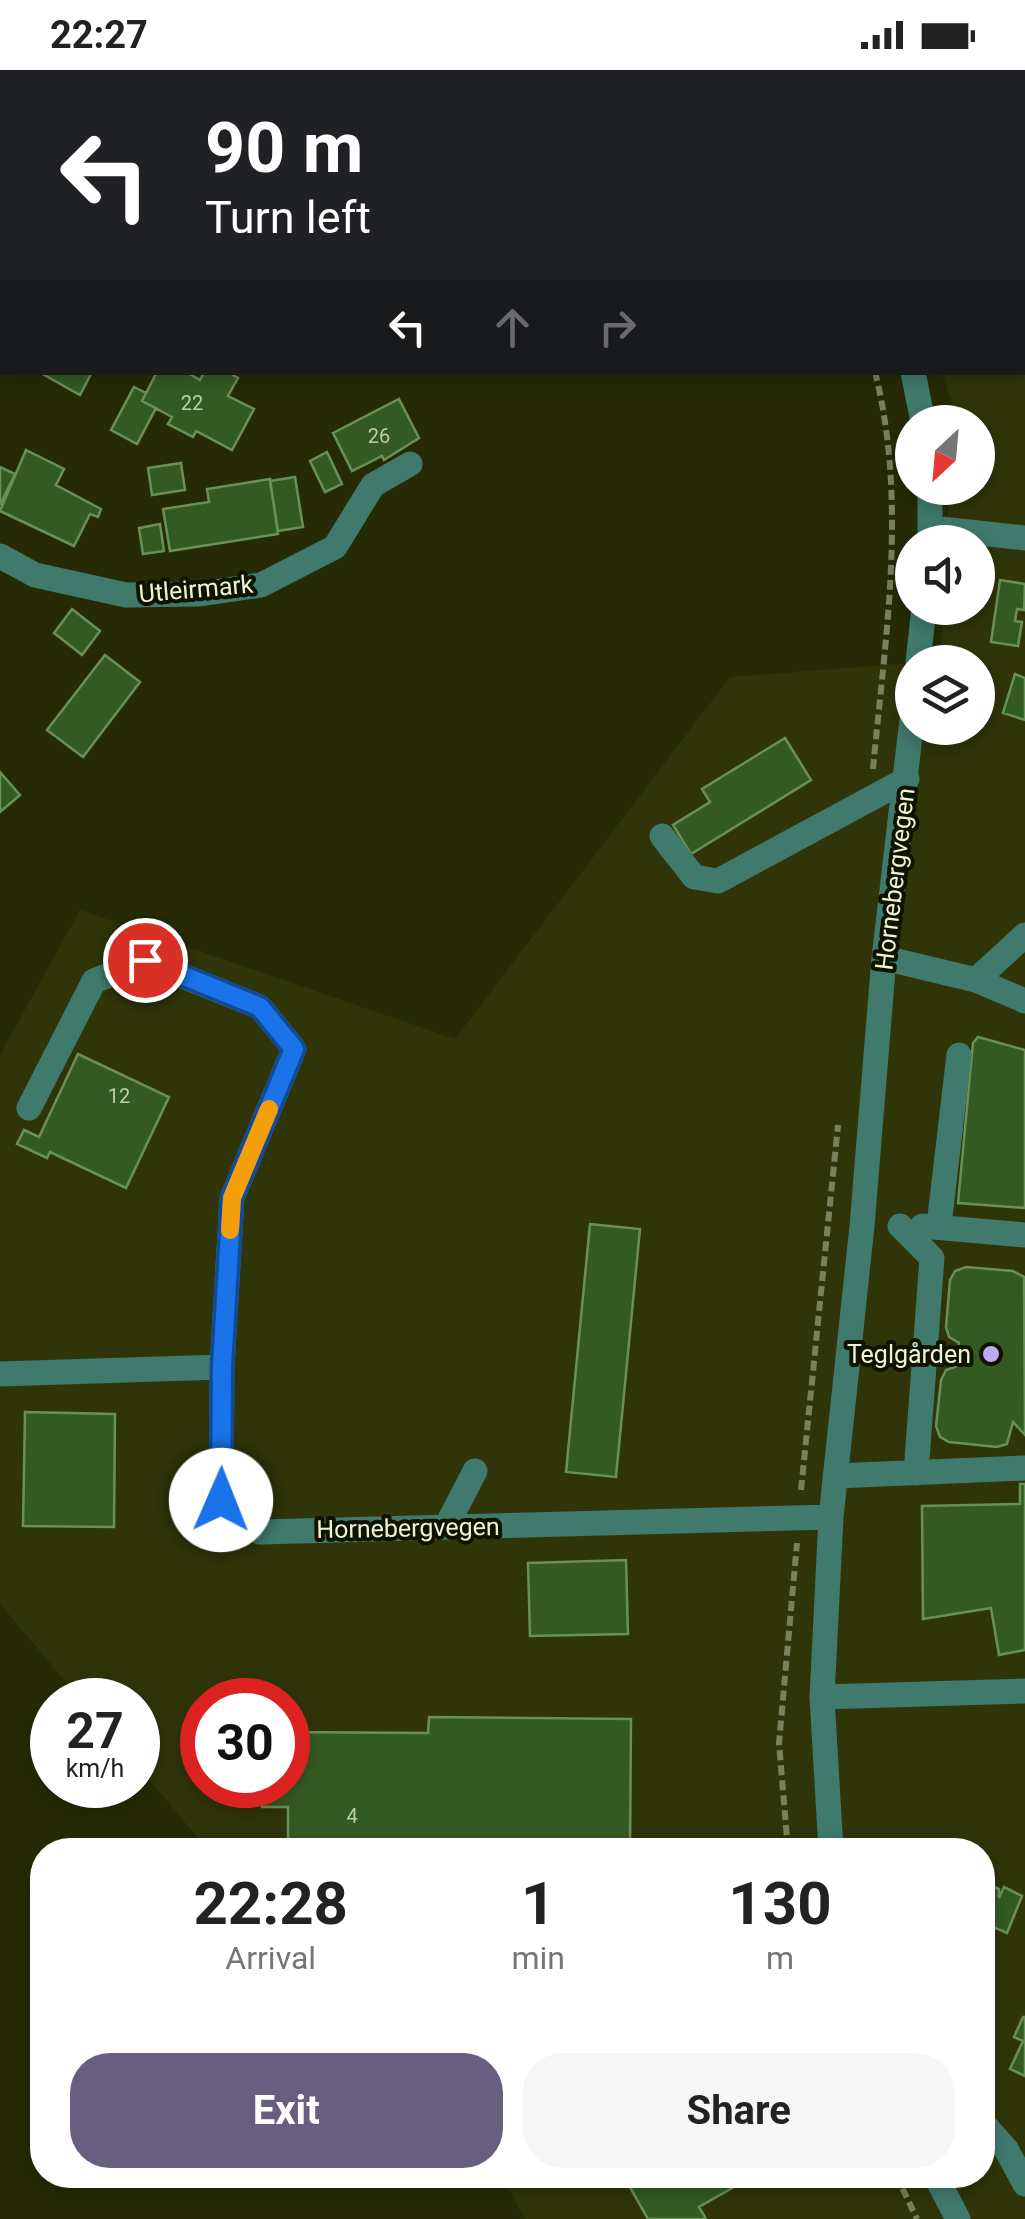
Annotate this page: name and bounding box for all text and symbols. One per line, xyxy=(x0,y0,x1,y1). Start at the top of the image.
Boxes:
text: 22:27 xyxy=(50,13,148,57)
text: 90 m xyxy=(205,107,363,189)
icon: left xyxy=(40,110,170,240)
text: Turn left xyxy=(205,191,371,244)
icon: left xyxy=(380,300,435,355)
icon: ahead xyxy=(485,300,540,355)
icon: right xyxy=(590,300,645,355)
house number: 22 xyxy=(181,391,203,415)
north arrow xyxy=(895,405,995,505)
map controls xyxy=(895,405,995,745)
house number: 26 xyxy=(368,424,390,448)
button: sound xyxy=(895,525,995,625)
street label: Utleirmark xyxy=(137,570,255,608)
button: layers xyxy=(895,645,995,745)
street label: Hornebergvegen xyxy=(869,786,921,972)
pin xyxy=(103,918,188,1003)
icon: arrive xyxy=(118,933,173,988)
house number: 12 xyxy=(108,1084,130,1108)
place label: Teglgården xyxy=(847,1340,971,1369)
marker: Teglgården xyxy=(980,1343,1002,1365)
position arrow xyxy=(169,1448,273,1552)
street label: Hornebergvegen xyxy=(316,1512,500,1544)
speed limit sign: 30 xyxy=(180,1678,310,1808)
text: 27 xyxy=(66,1702,124,1760)
text: km/h xyxy=(66,1754,124,1783)
house number: 4 xyxy=(346,1804,358,1828)
text: 22:28 xyxy=(193,1868,348,1939)
text: 1 xyxy=(521,1868,555,1939)
text: 130 xyxy=(728,1868,832,1939)
text: Arrival xyxy=(225,1939,316,1977)
text: min xyxy=(511,1939,565,1977)
text: m xyxy=(766,1939,794,1977)
button: Exit xyxy=(70,2053,503,2168)
button: Share xyxy=(523,2053,955,2168)

